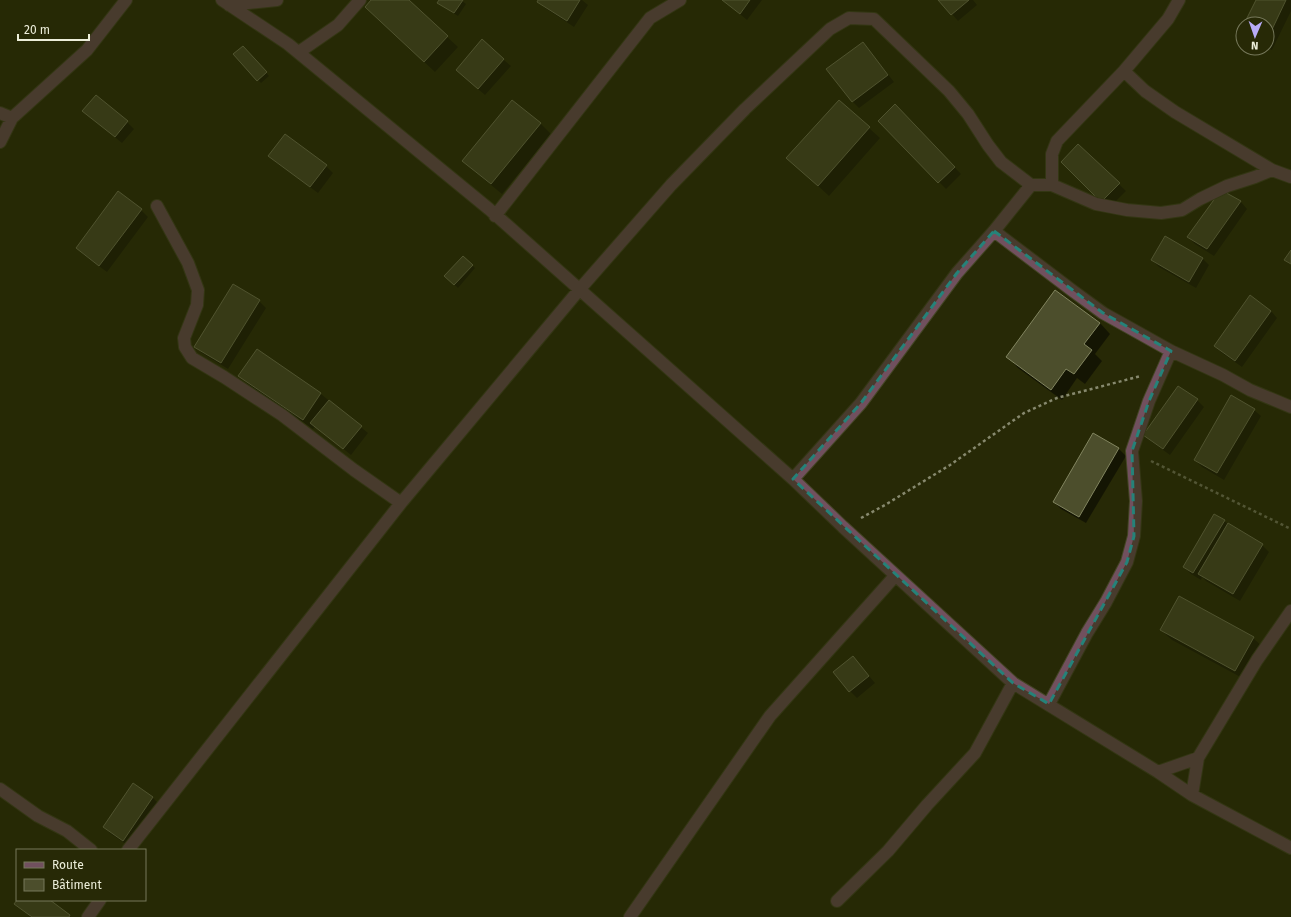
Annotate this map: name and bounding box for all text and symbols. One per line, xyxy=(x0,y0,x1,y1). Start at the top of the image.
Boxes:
scale bar xyxy=(18,16,89,42)
north arrow xyxy=(1235,16,1275,56)
text: 20 m xyxy=(24,23,50,37)
text: N xyxy=(1251,39,1259,52)
legend xyxy=(16,849,146,901)
text: Route xyxy=(52,858,84,872)
text: Bâtiment xyxy=(52,878,102,892)

